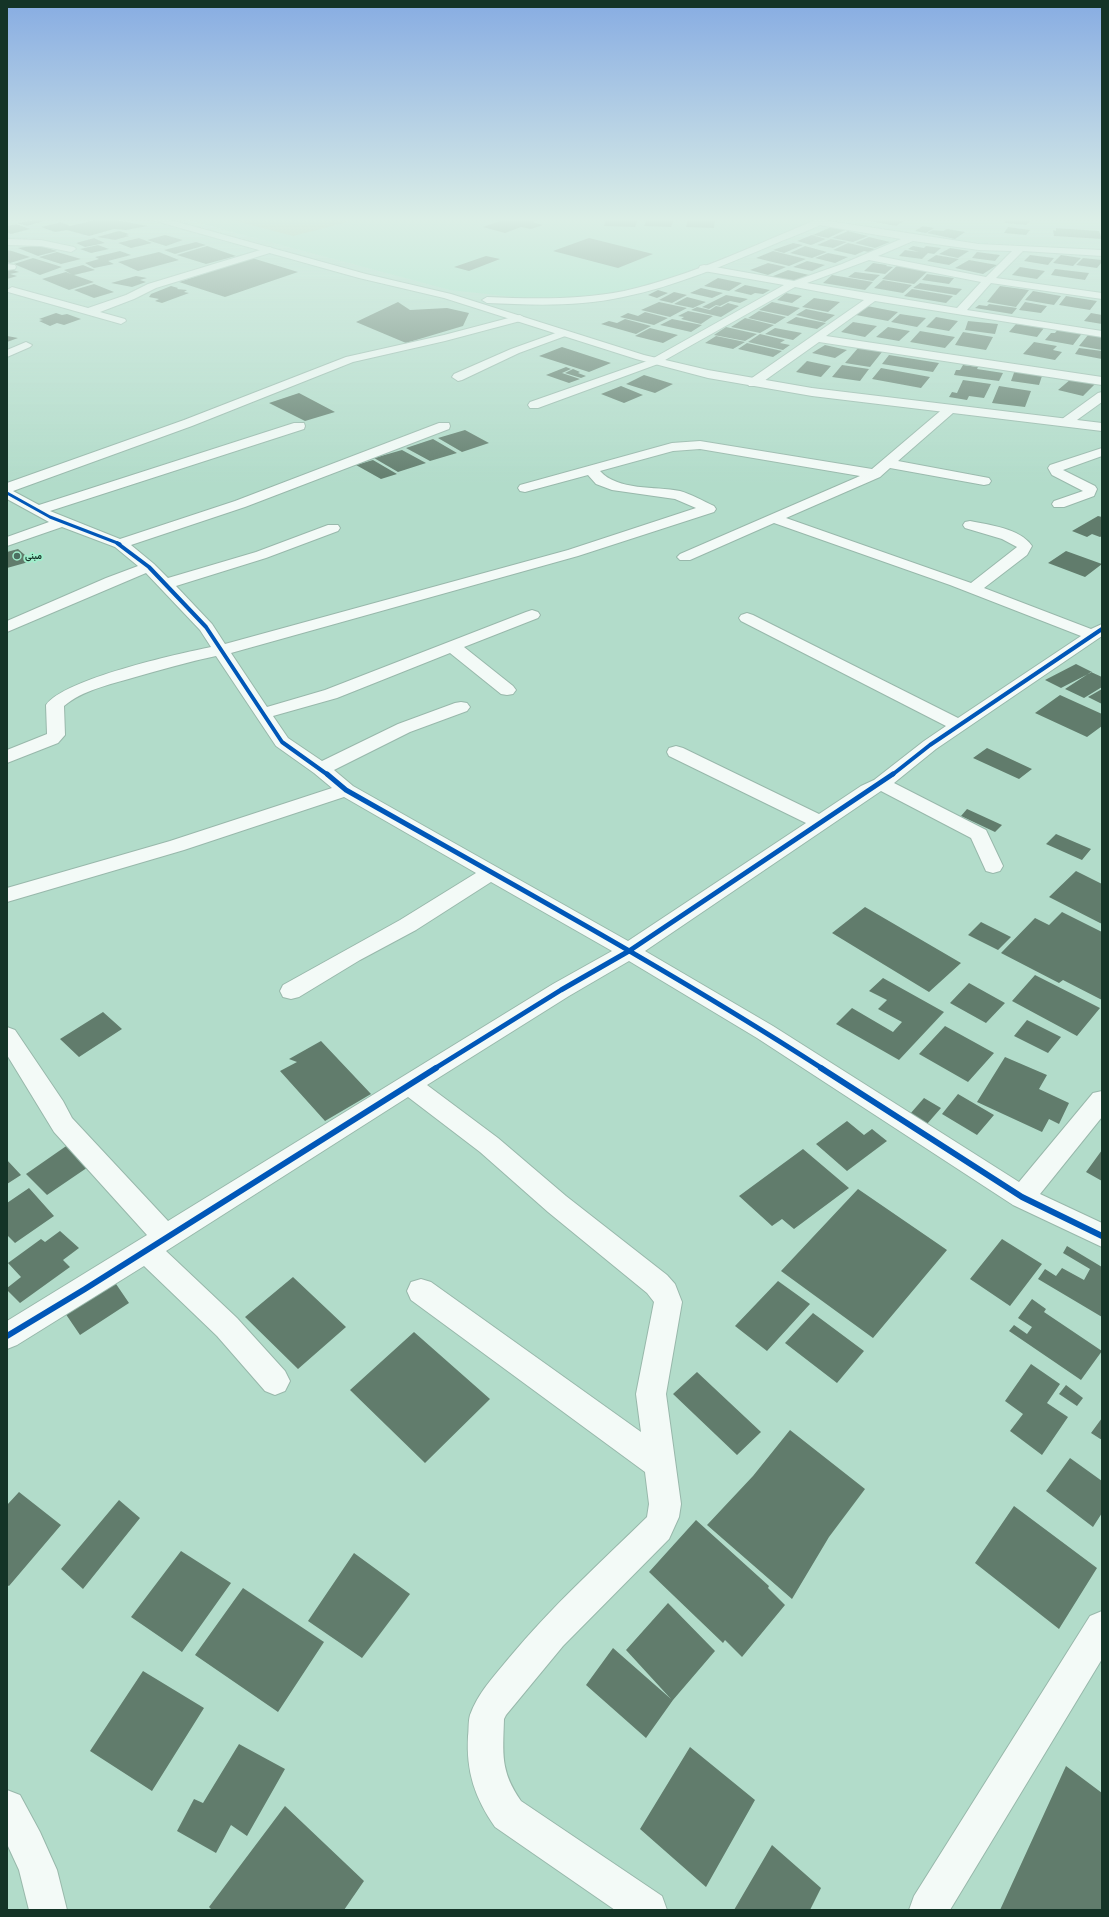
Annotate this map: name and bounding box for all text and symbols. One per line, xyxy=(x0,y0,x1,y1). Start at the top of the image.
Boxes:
marker: مبنى xyxy=(12,551,22,561)
place label: مبنى xyxy=(25,551,42,561)

